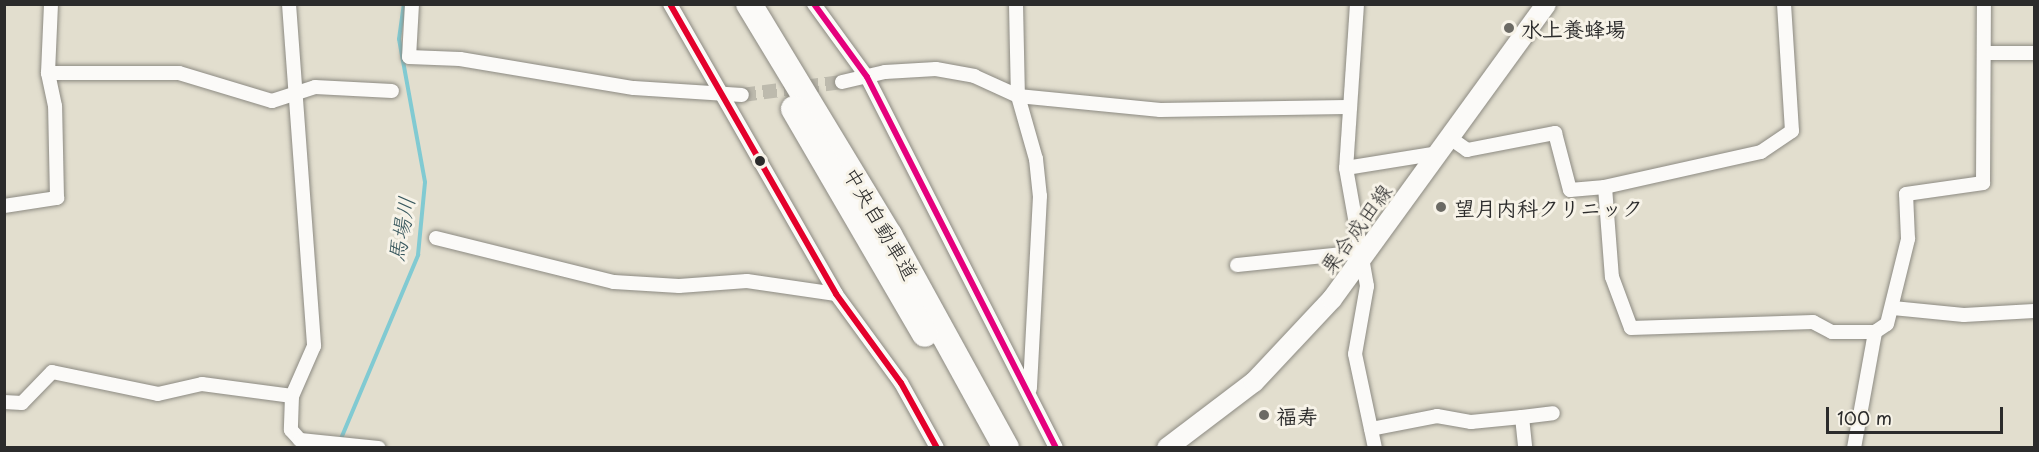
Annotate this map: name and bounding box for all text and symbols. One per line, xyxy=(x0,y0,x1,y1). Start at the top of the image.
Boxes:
place label: 水上養蜂場 xyxy=(1521,15,1626,41)
marker: 水上養蜂場 xyxy=(1502,21,1516,35)
unlabelled marker xyxy=(754,155,766,167)
street label: 中央自動車道 xyxy=(840,162,924,284)
street label: 栗合成田線 xyxy=(1314,178,1396,278)
water label: 馬場川 xyxy=(381,194,419,264)
place label: 望月内科クリニック xyxy=(1454,194,1643,220)
marker: 望月内科クリニック xyxy=(1432,198,1450,216)
scale bar xyxy=(1829,395,2006,433)
place label: 福寿 xyxy=(1276,402,1318,428)
text: 100 m xyxy=(1837,404,1892,431)
marker: 福寿 xyxy=(1257,408,1271,422)

